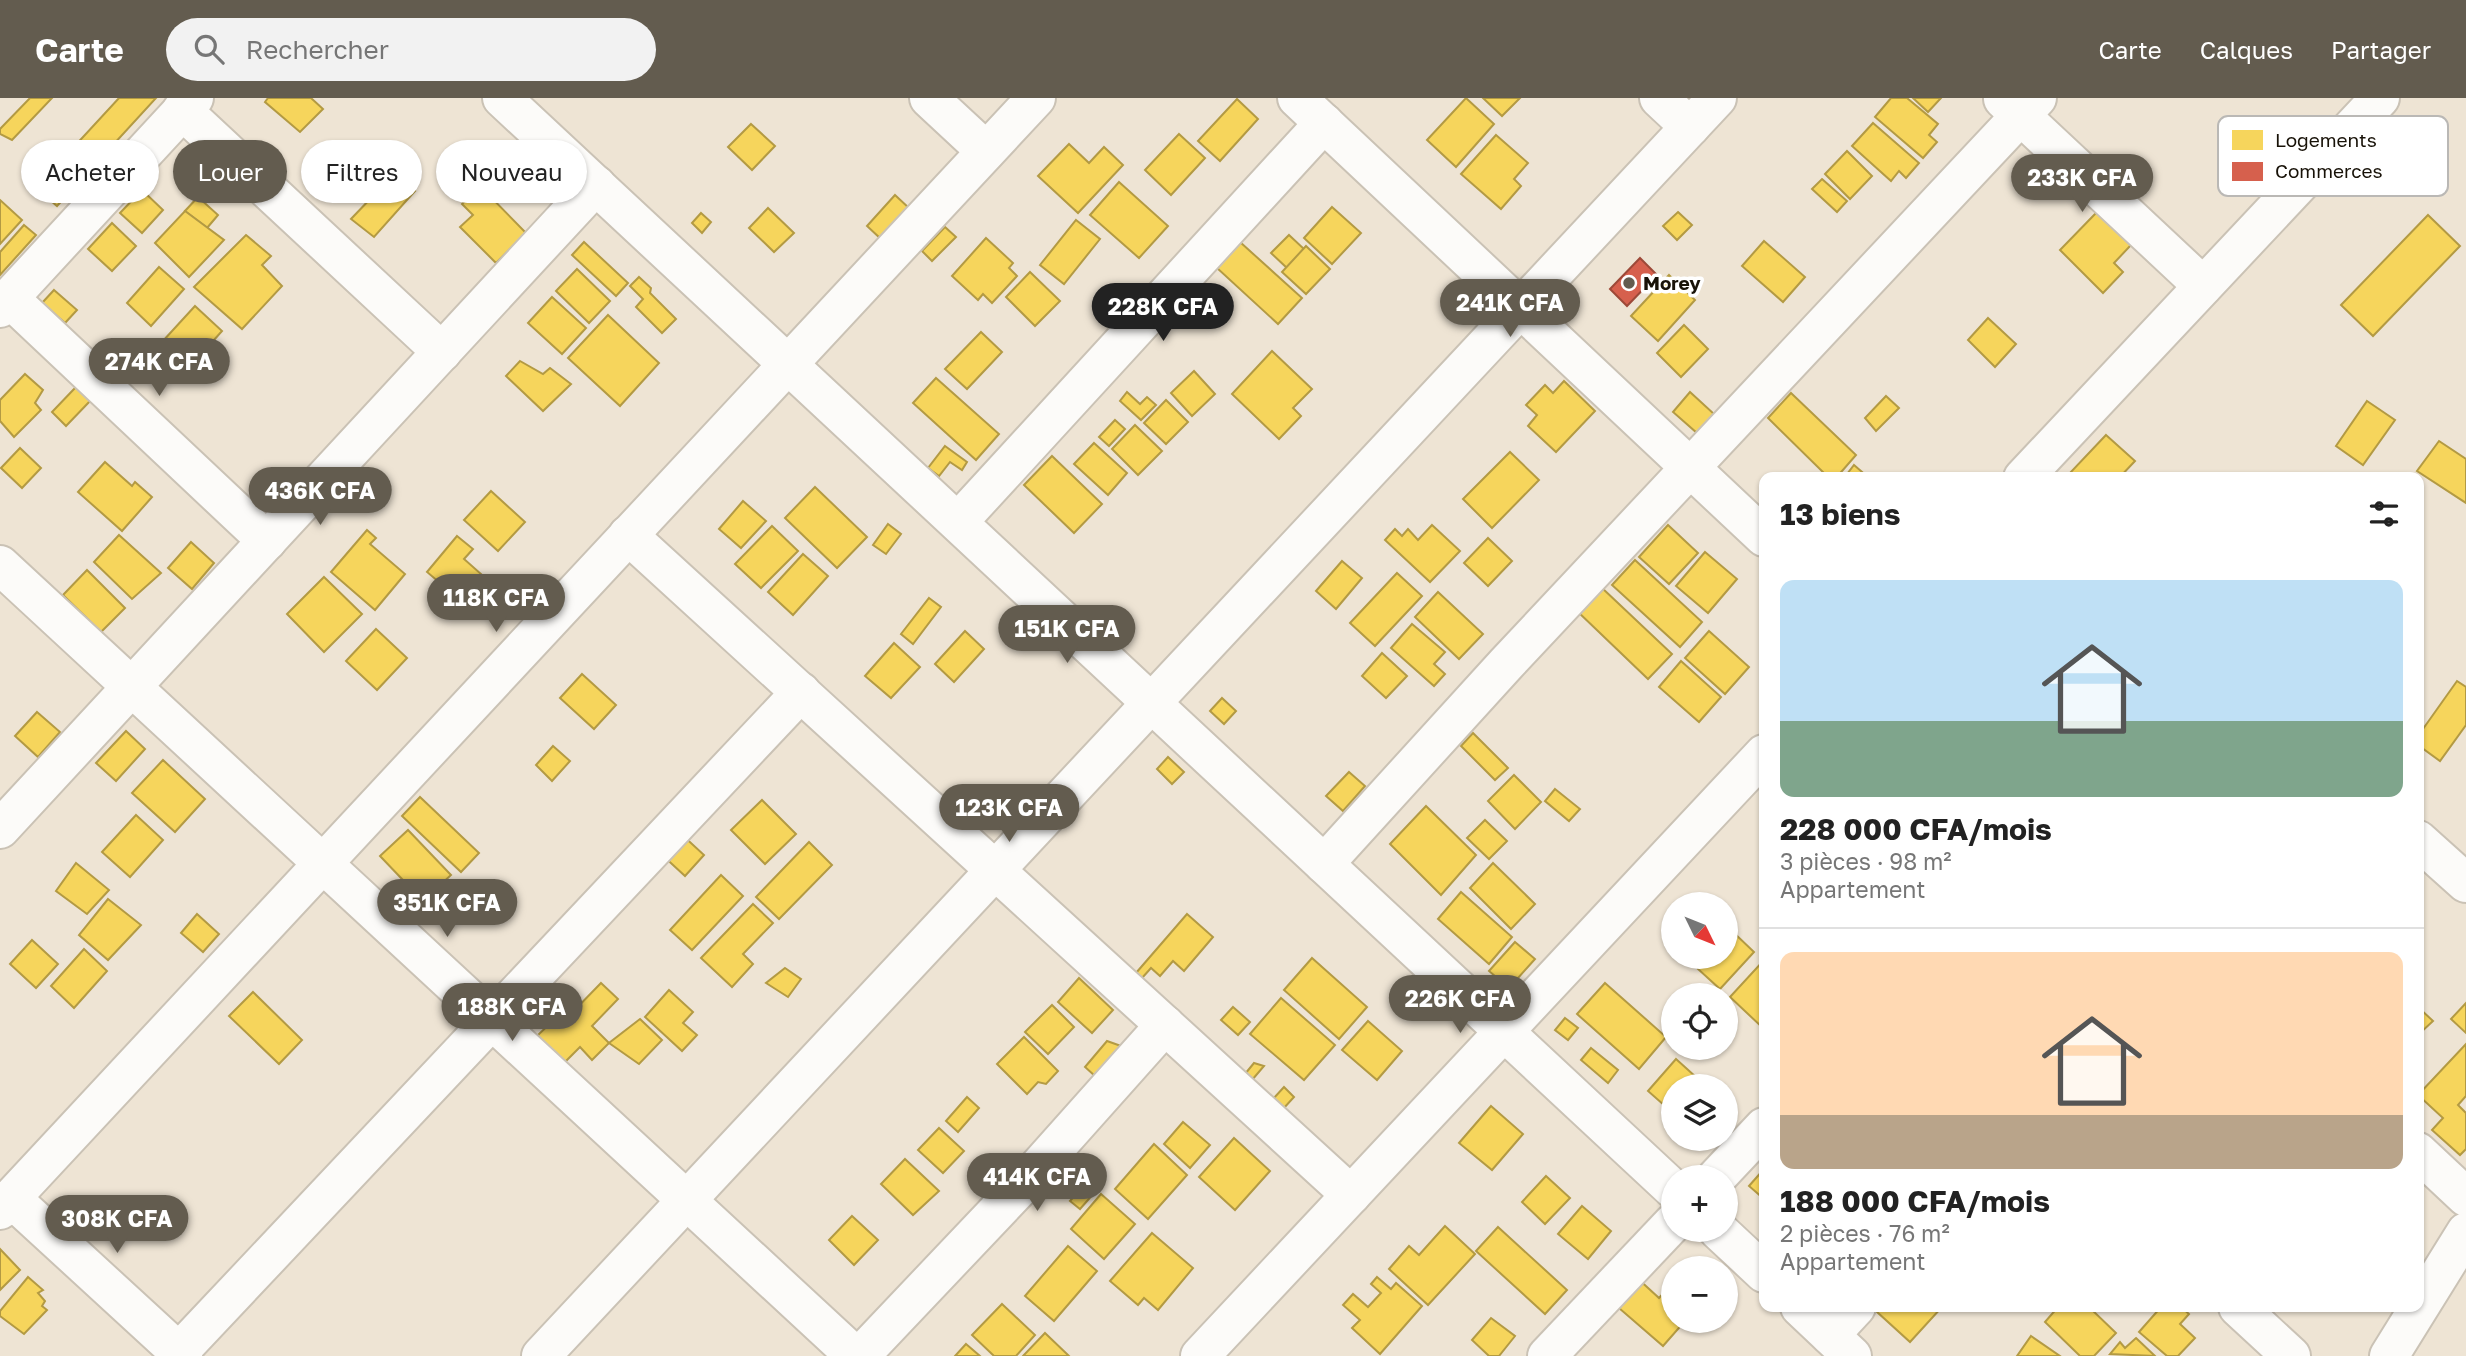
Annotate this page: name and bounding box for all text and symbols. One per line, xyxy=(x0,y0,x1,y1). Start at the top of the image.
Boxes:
search box xyxy=(166,18,656,81)
text: Carte xyxy=(35,30,124,69)
icon: search xyxy=(190,30,228,68)
text: Rechercher xyxy=(246,34,389,65)
text: Carte xyxy=(2098,35,2162,64)
text: Calques xyxy=(2200,35,2293,64)
text: Partager xyxy=(2331,35,2431,64)
legend xyxy=(2218,116,2448,196)
text: Logements xyxy=(2275,128,2377,151)
chip: Acheter xyxy=(21,140,159,203)
chip: Louer xyxy=(173,140,287,203)
chip: Filtres xyxy=(301,140,422,203)
chip: Nouveau xyxy=(436,140,587,203)
pin: 233K CFA xyxy=(2010,155,2154,214)
text: Commerces xyxy=(2275,159,2383,182)
text: 233K CFA xyxy=(2027,163,2137,191)
place label: Morey xyxy=(1643,271,1701,294)
marker: Morey xyxy=(1621,275,1637,291)
pin: 241K CFA xyxy=(1438,280,1582,339)
pin: 228K CFA xyxy=(1091,284,1235,343)
text: 241K CFA xyxy=(1456,288,1564,316)
text: 228K CFA xyxy=(1108,292,1218,320)
pin: 274K CFA xyxy=(87,338,231,398)
text: 274K CFA xyxy=(105,347,213,375)
pin: 436K CFA xyxy=(248,468,392,527)
text: 436K CFA xyxy=(265,476,375,504)
icon: filters xyxy=(2365,495,2403,533)
text: 13 biens xyxy=(1780,496,1901,532)
pin: 118K CFA xyxy=(424,574,568,634)
text: 118K CFA xyxy=(443,583,549,611)
pin: 151K CFA xyxy=(995,606,1139,665)
text: 151K CFA xyxy=(1014,614,1120,642)
icon: home xyxy=(2029,626,2155,752)
pin: 123K CFA xyxy=(937,784,1081,844)
text: 123K CFA xyxy=(955,793,1063,821)
text: 228 000 CFA/mois xyxy=(1780,811,2052,847)
text: 3 pièces · 98 m² xyxy=(1780,847,1952,875)
text: Appartement xyxy=(1780,875,1925,903)
pin: 351K CFA xyxy=(375,880,519,939)
text: 351K CFA xyxy=(393,888,501,916)
north arrow xyxy=(1661,892,1738,970)
map controls xyxy=(1661,892,1738,1333)
pin: 226K CFA xyxy=(1388,976,1532,1035)
button: locate xyxy=(1661,983,1738,1060)
pin: 188K CFA xyxy=(440,984,584,1043)
text: 226K CFA xyxy=(1405,984,1515,1012)
text: 188K CFA xyxy=(458,992,566,1020)
icon: home xyxy=(2029,998,2155,1124)
button: layers xyxy=(1661,1074,1738,1151)
pin: 414K CFA xyxy=(965,1154,1109,1213)
text: 414K CFA xyxy=(983,1162,1091,1190)
button: + xyxy=(1661,1165,1738,1242)
text: 188 000 CFA/mois xyxy=(1780,1183,2050,1219)
pin: 308K CFA xyxy=(45,1196,189,1255)
text: 308K CFA xyxy=(61,1204,173,1232)
text: 2 pièces · 76 m² xyxy=(1780,1219,1950,1247)
text: Appartement xyxy=(1780,1247,1925,1275)
button: − xyxy=(1661,1256,1738,1333)

